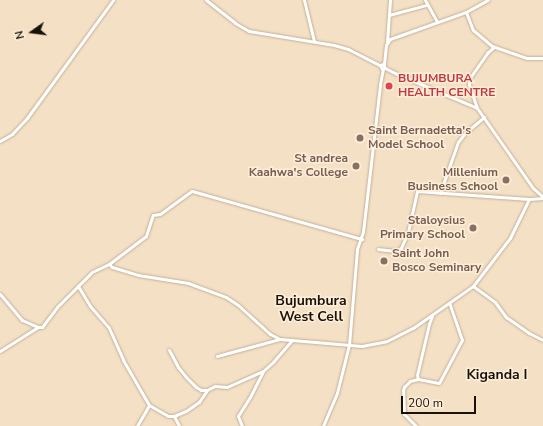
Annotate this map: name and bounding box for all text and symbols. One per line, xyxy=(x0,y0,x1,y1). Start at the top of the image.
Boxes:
north arrow xyxy=(12,12,52,52)
text: N xyxy=(12,29,28,41)
place label: BUJUMBURA HEALTH CENTRE xyxy=(398,72,495,100)
marker: BUJUMBURA HEALTH CENTRE xyxy=(383,80,395,92)
place label: Saint Bernadetta's Model School xyxy=(368,124,471,152)
marker: Saint Bernadetta's Model School xyxy=(355,133,365,143)
place label: St andrea Kaahwa's College xyxy=(249,152,348,180)
marker: St andrea Kaahwa's College xyxy=(351,161,361,171)
place label: Millenium Business School xyxy=(407,166,498,194)
marker: Millenium Business School xyxy=(501,175,511,185)
place label: Staloysius Primary School xyxy=(380,214,465,242)
marker: Staloysius Primary School xyxy=(468,223,478,233)
place label: Saint John Bosco Seminary xyxy=(392,247,481,275)
marker: Saint John Bosco Seminary xyxy=(379,256,389,266)
district label: Bujumbura West Cell xyxy=(275,293,347,326)
district label: Kiganda I xyxy=(467,367,527,383)
scale bar xyxy=(403,388,478,414)
text: 200 m xyxy=(408,395,443,411)

